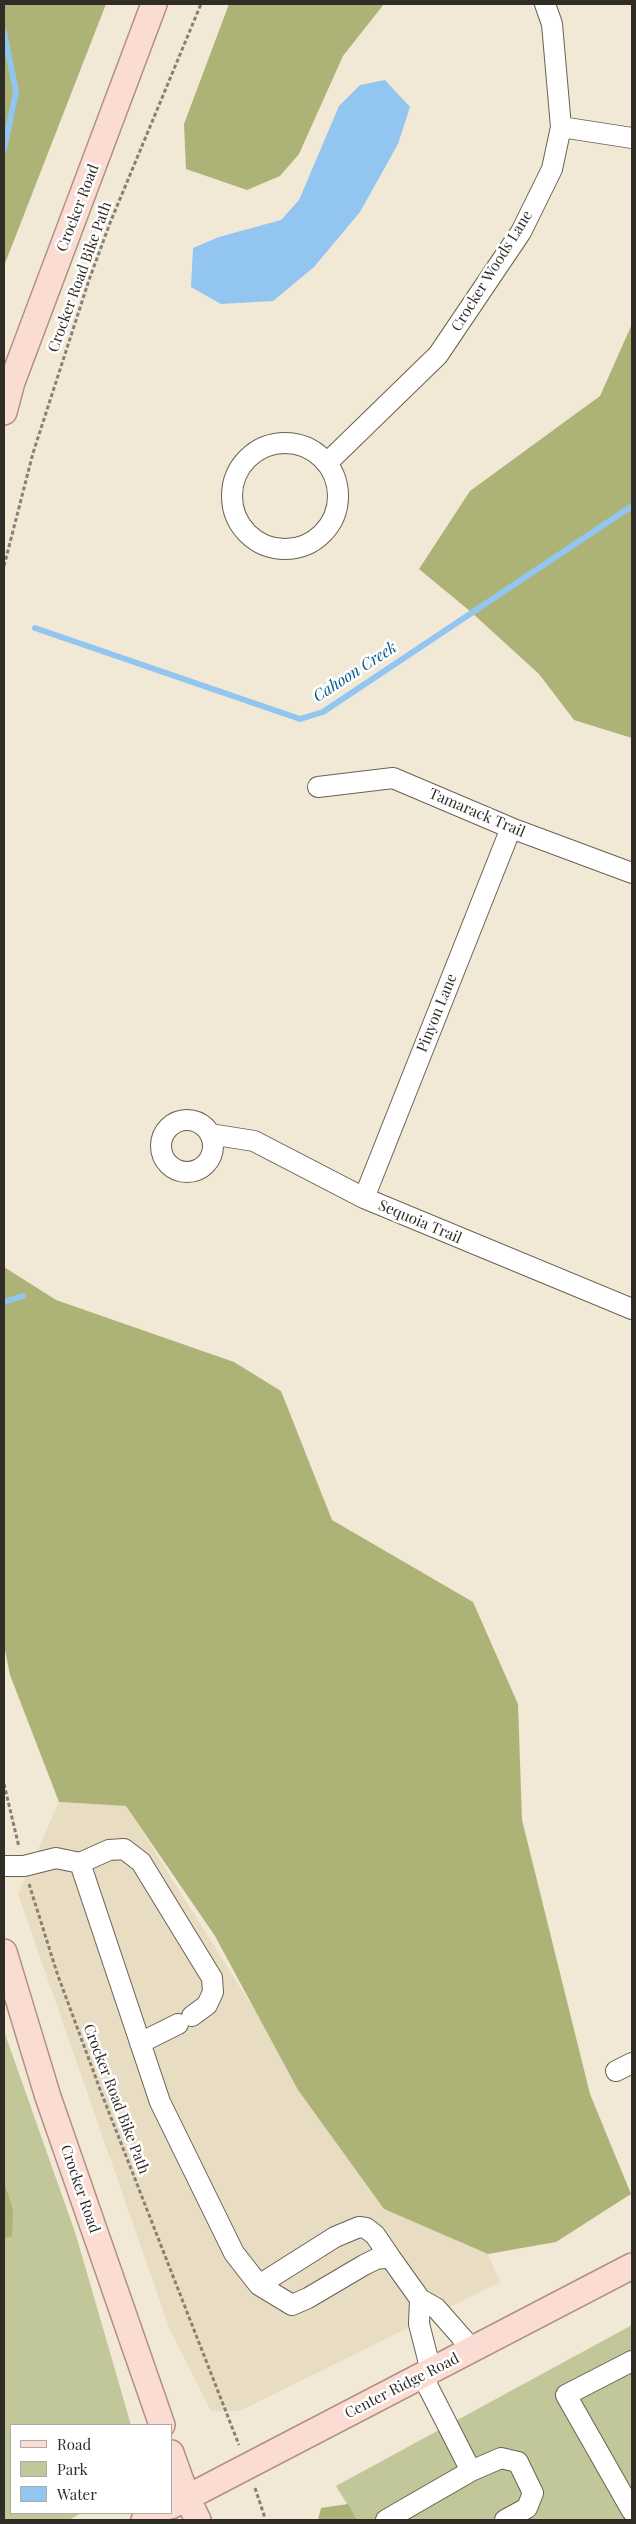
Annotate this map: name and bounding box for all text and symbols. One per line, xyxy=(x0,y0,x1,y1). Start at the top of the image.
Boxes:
street label: Crocker Road xyxy=(53,162,103,254)
street label: Crocker Road Bike Path xyxy=(44,199,116,355)
street label: Crocker Woods Lane xyxy=(448,207,536,335)
water label: Cahoon Creek xyxy=(310,638,400,706)
street label: Tamarack Trail xyxy=(426,785,528,841)
street label: Pinyon Lane xyxy=(413,971,461,1055)
street label: Sequoia Trail xyxy=(376,1196,464,1248)
street label: Crocker Road Bike Path xyxy=(79,2022,153,2176)
street label: Crocker Road xyxy=(56,2143,104,2235)
street label: Center Ridge Road xyxy=(342,2349,462,2423)
legend xyxy=(10,2424,172,2514)
text: Road xyxy=(57,2434,91,2454)
text: Park xyxy=(57,2459,88,2479)
text: Water xyxy=(57,2484,97,2504)

